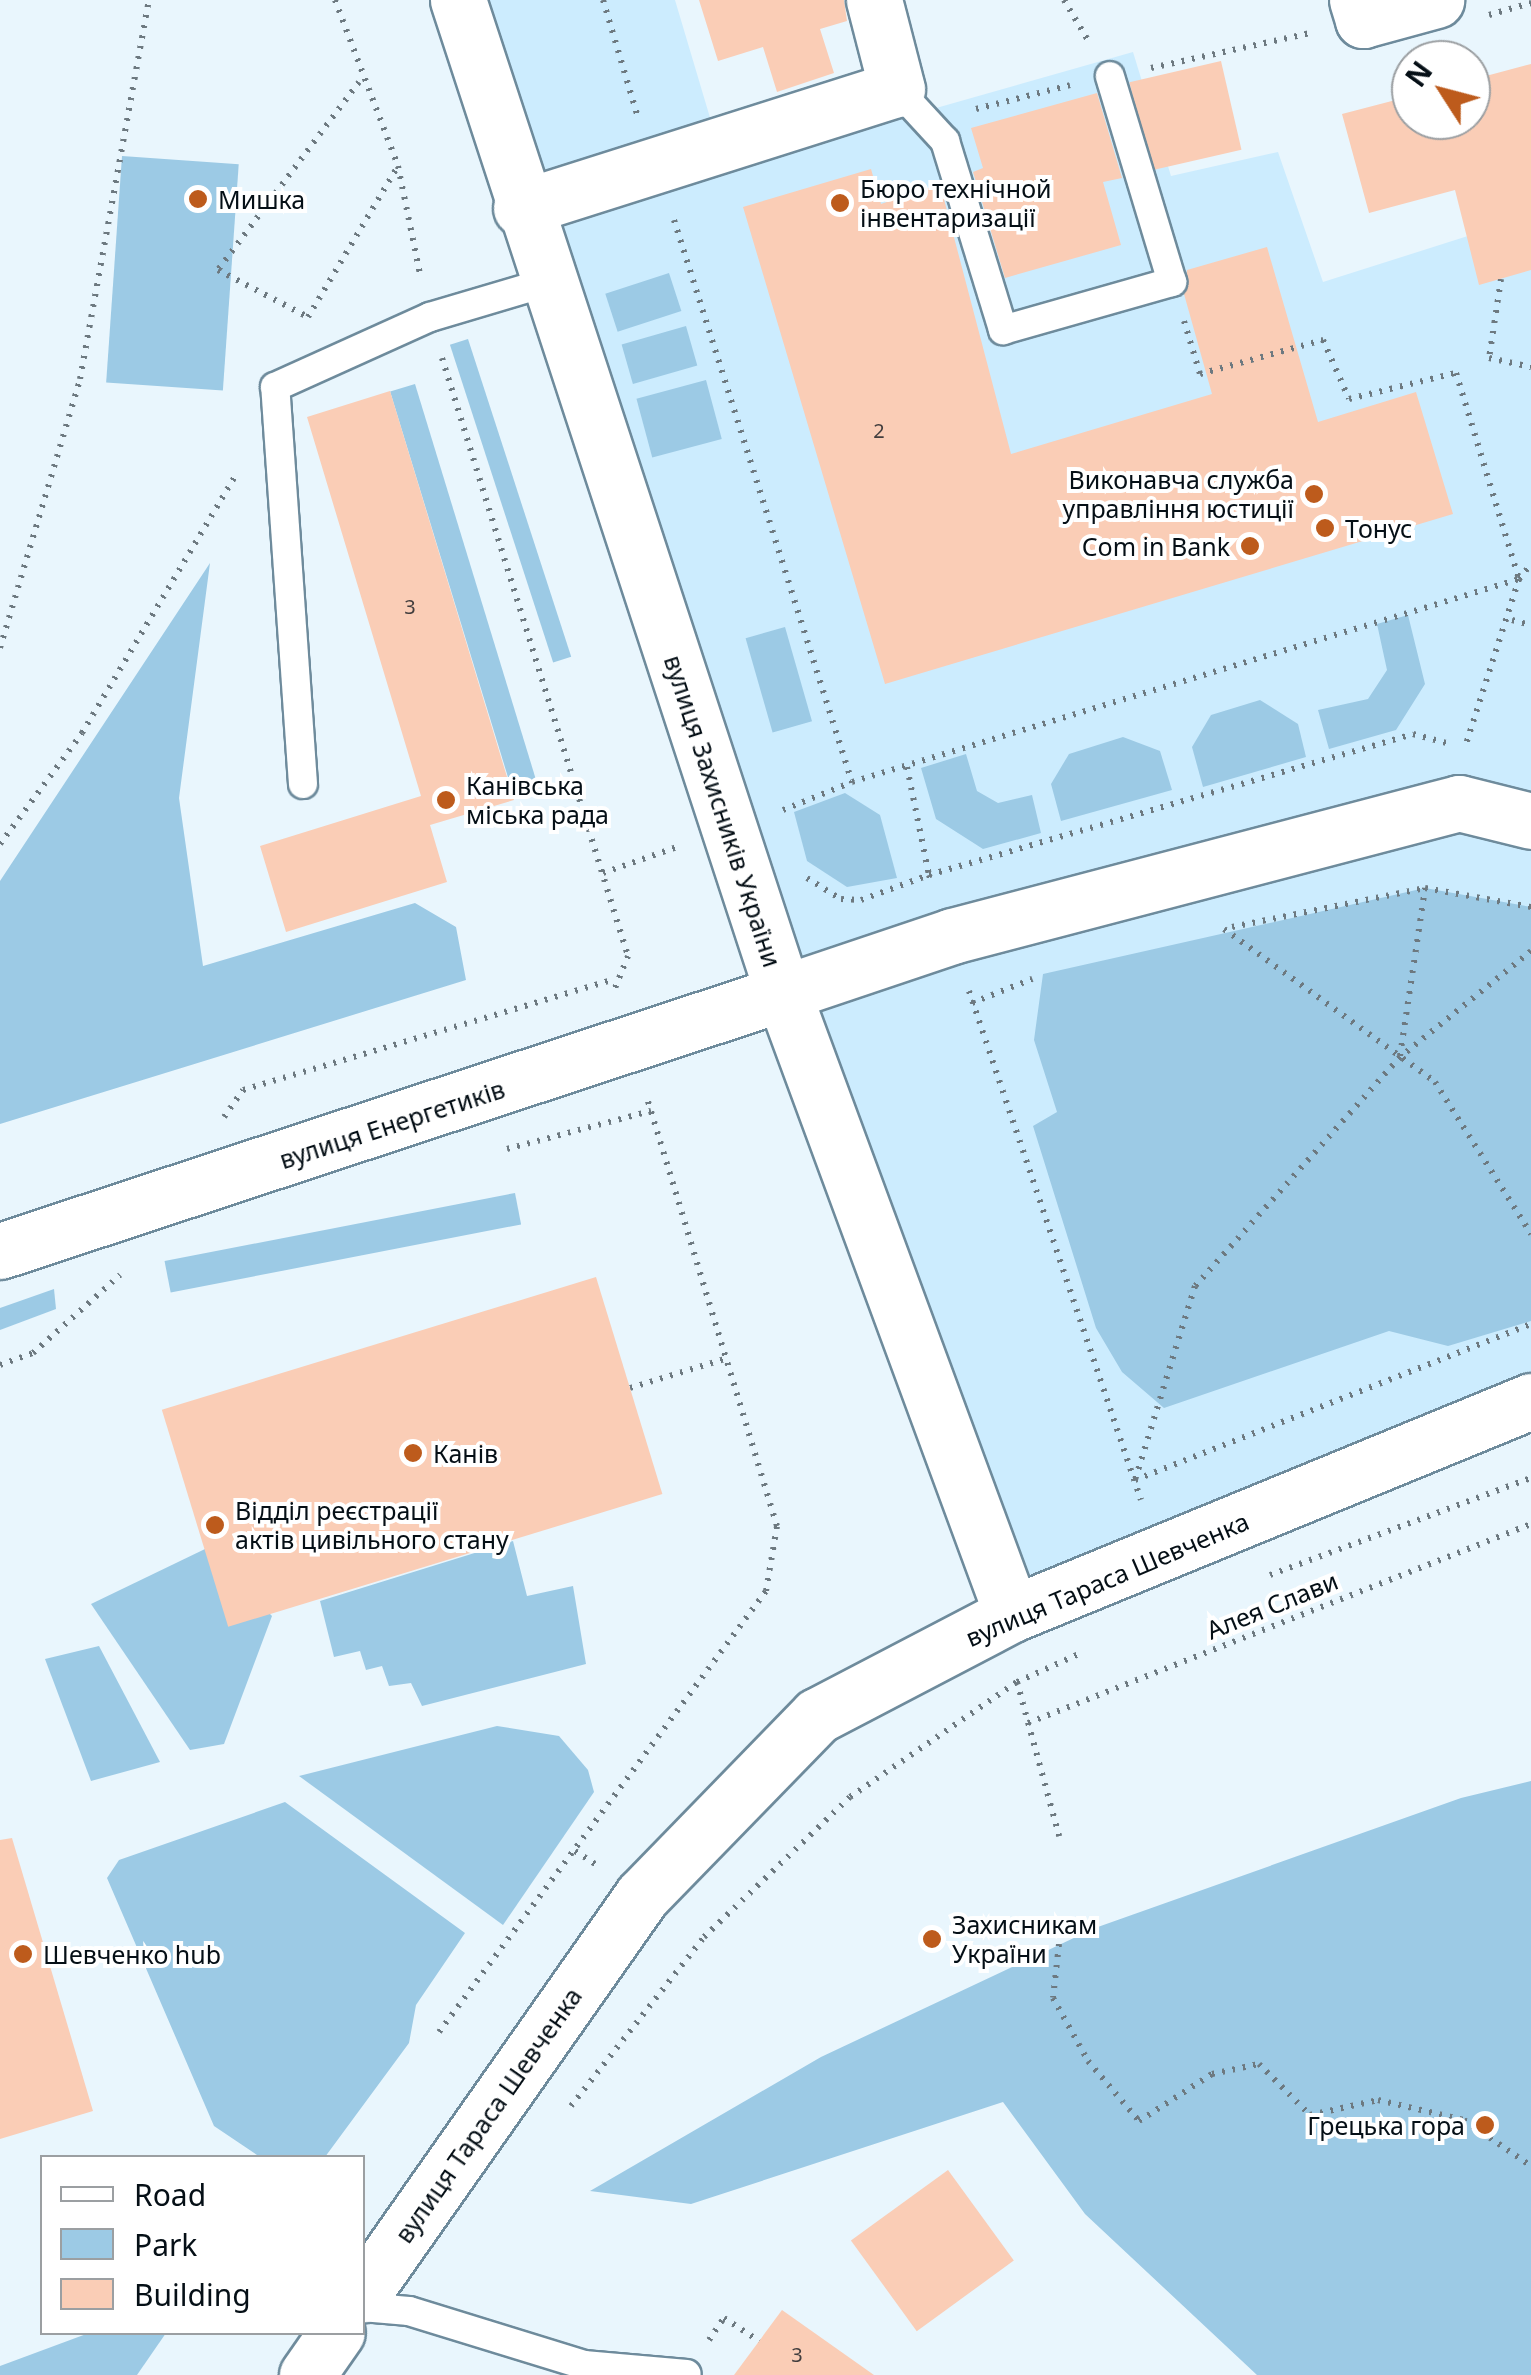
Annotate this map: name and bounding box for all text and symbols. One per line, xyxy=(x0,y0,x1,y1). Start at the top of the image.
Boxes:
north arrow xyxy=(1391,40,1491,140)
text: N xyxy=(1396,53,1440,94)
place label: Бюро технічной інвентаризації xyxy=(860,174,1052,233)
place label: Мишка xyxy=(218,184,305,214)
marker: Мишка xyxy=(187,188,209,210)
marker: Бюро технічной інвентаризації xyxy=(829,192,851,214)
house number: 2 xyxy=(873,418,885,442)
place label: Виконавча служба управління юстиції xyxy=(1063,465,1294,524)
marker: Виконавча служба управління юстиції xyxy=(1303,483,1325,505)
place label: Тонус xyxy=(1345,513,1412,543)
marker: Тонус xyxy=(1314,517,1336,539)
place label: Com in Bank xyxy=(1082,531,1230,561)
marker: Com in Bank xyxy=(1239,535,1261,557)
house number: 3 xyxy=(404,594,416,618)
street label: вулиця Захисників України xyxy=(658,651,788,971)
place label: Канівська міська рада xyxy=(466,771,609,830)
marker: Канівська міська рада xyxy=(435,789,457,811)
street label: вулиця Енергетиків xyxy=(276,1073,508,1175)
place label: Канів xyxy=(433,1438,498,1468)
marker: Канів xyxy=(402,1442,424,1464)
place label: Відділ реєстрації актів цивільного стану xyxy=(235,1496,509,1555)
street label: вулиця Тараса Шевченка xyxy=(961,1506,1253,1652)
marker: Відділ реєстрації актів цивільного стану xyxy=(204,1514,226,1536)
street label: Алея Слави xyxy=(1202,1565,1342,1645)
place label: Захисникам України xyxy=(952,1910,1097,1969)
marker: Захисникам України xyxy=(921,1928,943,1950)
place label: Шевченко hub xyxy=(43,1939,221,1969)
marker: Шевченко hub xyxy=(12,1943,34,1965)
street label: вулиця Тараса Шевченка xyxy=(388,1982,588,2248)
place label: Грецька гора xyxy=(1307,2110,1465,2140)
marker: Грецька гора xyxy=(1474,2114,1496,2136)
legend xyxy=(40,2155,365,2335)
text: Road xyxy=(134,2174,206,2215)
text: Park xyxy=(134,2224,197,2265)
text: Building xyxy=(134,2274,251,2315)
house number: 3 xyxy=(791,2342,803,2366)

